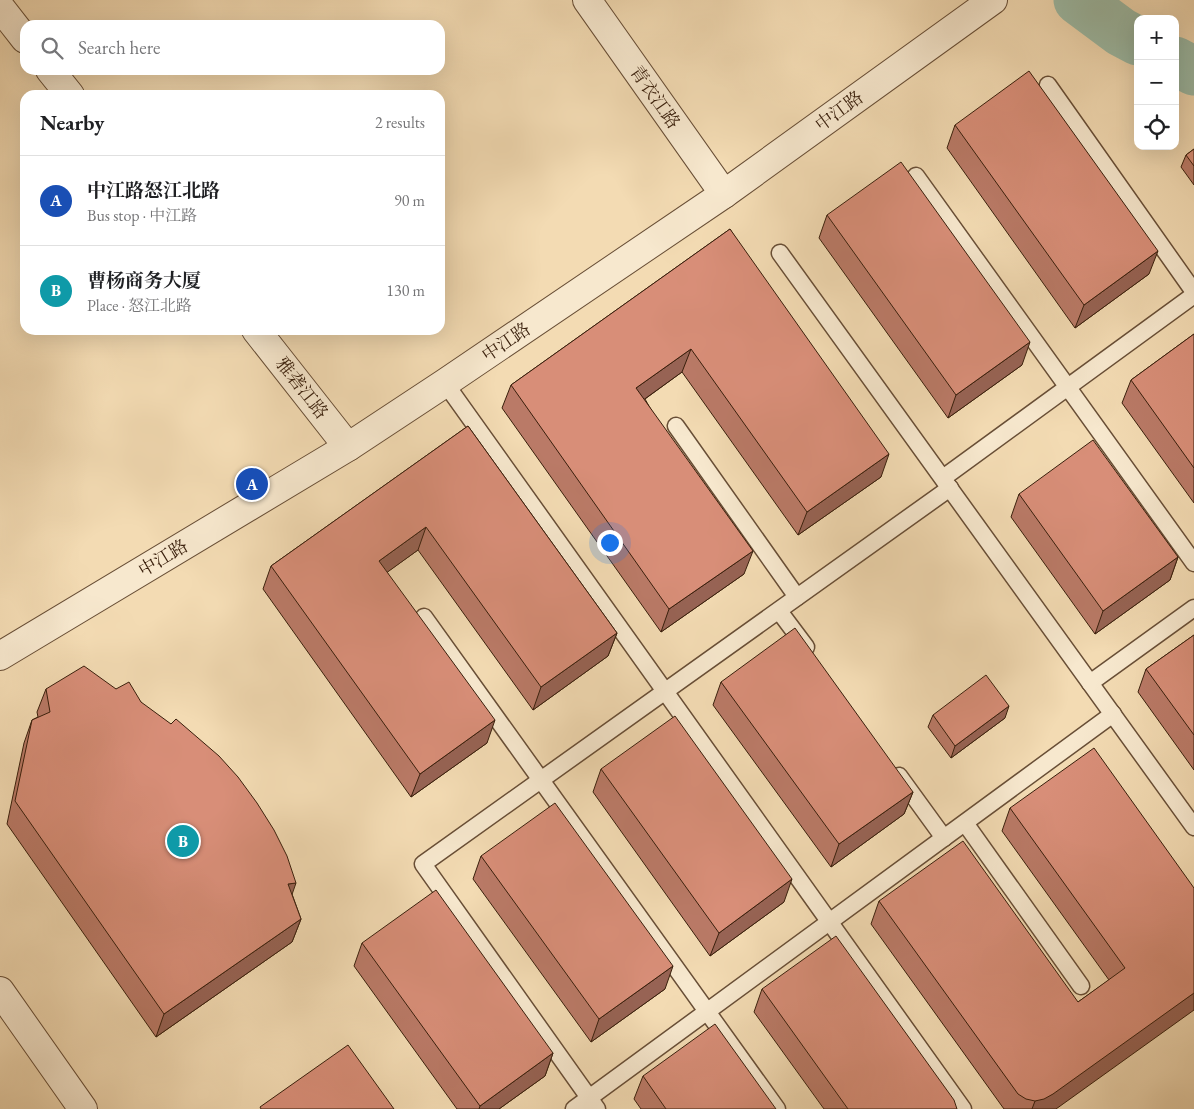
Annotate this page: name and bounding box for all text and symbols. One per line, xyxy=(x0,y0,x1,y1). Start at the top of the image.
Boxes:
map controls xyxy=(1134,15,1179,150)
button: + xyxy=(1134,15,1179,60)
search box xyxy=(20,20,445,75)
icon: search xyxy=(38,34,66,62)
text: Search here xyxy=(78,35,160,60)
button: − xyxy=(1134,60,1179,105)
street label: 青衣江路 xyxy=(625,61,685,133)
street label: 中江路 xyxy=(810,85,867,136)
button: locate xyxy=(1134,105,1179,150)
text: Nearby xyxy=(40,109,104,136)
text: 2 results xyxy=(375,112,425,133)
text: 中江路怒江北路 xyxy=(87,178,220,203)
text: A xyxy=(50,190,62,211)
text: 90 m xyxy=(394,190,425,211)
text: Bus stop · 中江路 xyxy=(87,205,197,226)
text: 曹杨商务大厦 xyxy=(87,268,201,293)
text: B xyxy=(51,280,61,301)
text: 130 m xyxy=(386,280,425,301)
text: Place · 怒江北路 xyxy=(87,295,192,316)
street label: 中江路 xyxy=(477,317,535,366)
street label: 雅砻江路 xyxy=(271,352,334,423)
pin: A xyxy=(236,465,268,503)
your location xyxy=(597,530,623,556)
street label: 中江路 xyxy=(134,534,192,581)
pin: B xyxy=(167,822,199,860)

